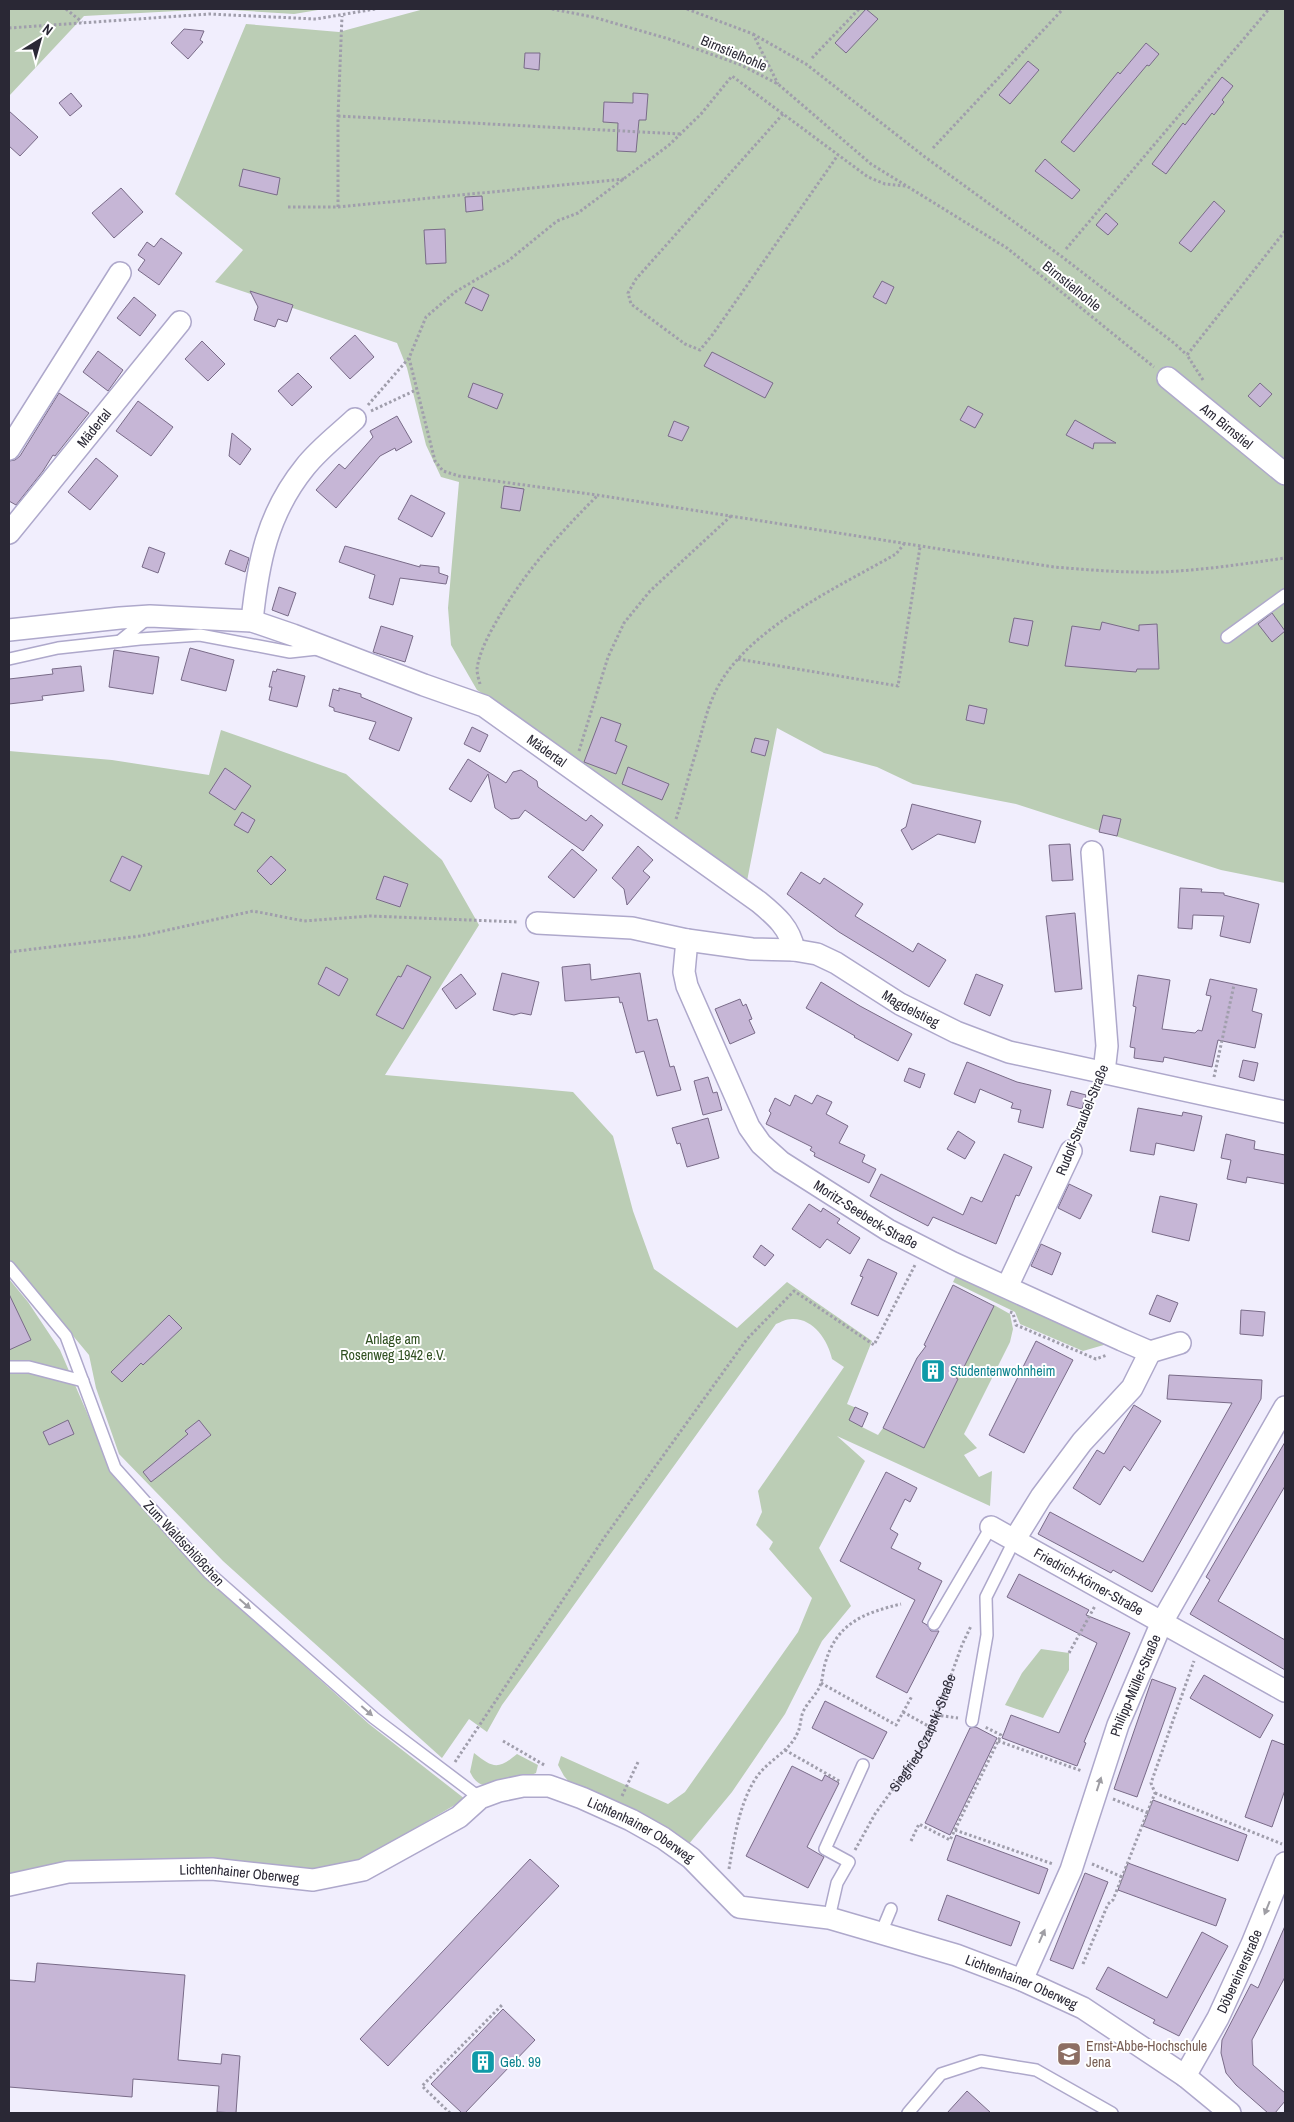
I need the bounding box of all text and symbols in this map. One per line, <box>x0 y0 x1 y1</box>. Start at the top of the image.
north arrow <box>15 15 65 65</box>
text: N <box>39 20 57 39</box>
street label: Birnstielhohle <box>698 31 770 75</box>
street label: Birnstielhohle <box>1039 257 1105 315</box>
street label: Am Birnstiel <box>1196 399 1257 453</box>
street label: Mädertal <box>73 405 115 451</box>
street label: Mädertal <box>523 730 570 771</box>
street label: Magdelstieg <box>879 986 943 1031</box>
street label: Rudolf-Straubel-Straße <box>1052 1062 1112 1178</box>
street label: Moritz-Seebeck-Straße <box>810 1176 921 1253</box>
park label: Anlage am Rosenweg 1942 e.V. <box>340 1330 446 1364</box>
building icon: Studentenwohnheim <box>920 1358 946 1384</box>
place label: Studentenwohnheim <box>950 1362 1055 1380</box>
street label: Zum Waldschlößchen <box>140 1496 228 1590</box>
street label: Friedrich-Körner-Straße <box>1031 1544 1147 1619</box>
one-way arrow <box>239 1598 251 1609</box>
street label: Philipp-Müller-Straße <box>1106 1632 1165 1739</box>
street label: Siegfried-Czapski-Straße <box>885 1672 960 1795</box>
one-way arrow <box>361 1706 374 1717</box>
one-way arrow <box>1096 1776 1103 1791</box>
street label: Lichtenhainer Oberweg <box>585 1793 699 1867</box>
street label: Lichtenhainer Oberweg <box>179 1860 301 1888</box>
one-way arrow <box>1262 1901 1270 1915</box>
street label: Döbereinerstraße <box>1212 1927 1266 2016</box>
one-way arrow <box>1038 1929 1046 1943</box>
street label: Lichtenhainer Oberweg <box>963 1950 1081 2014</box>
place label: Ernst-Abbe-Hochschule Jena <box>1086 2037 1207 2071</box>
school or university icon: Ernst-Abbe-Hochschule Jena <box>1056 2041 1082 2067</box>
building icon: Geb. 99 <box>470 2049 496 2075</box>
place label: Geb. 99 <box>500 2053 541 2071</box>

